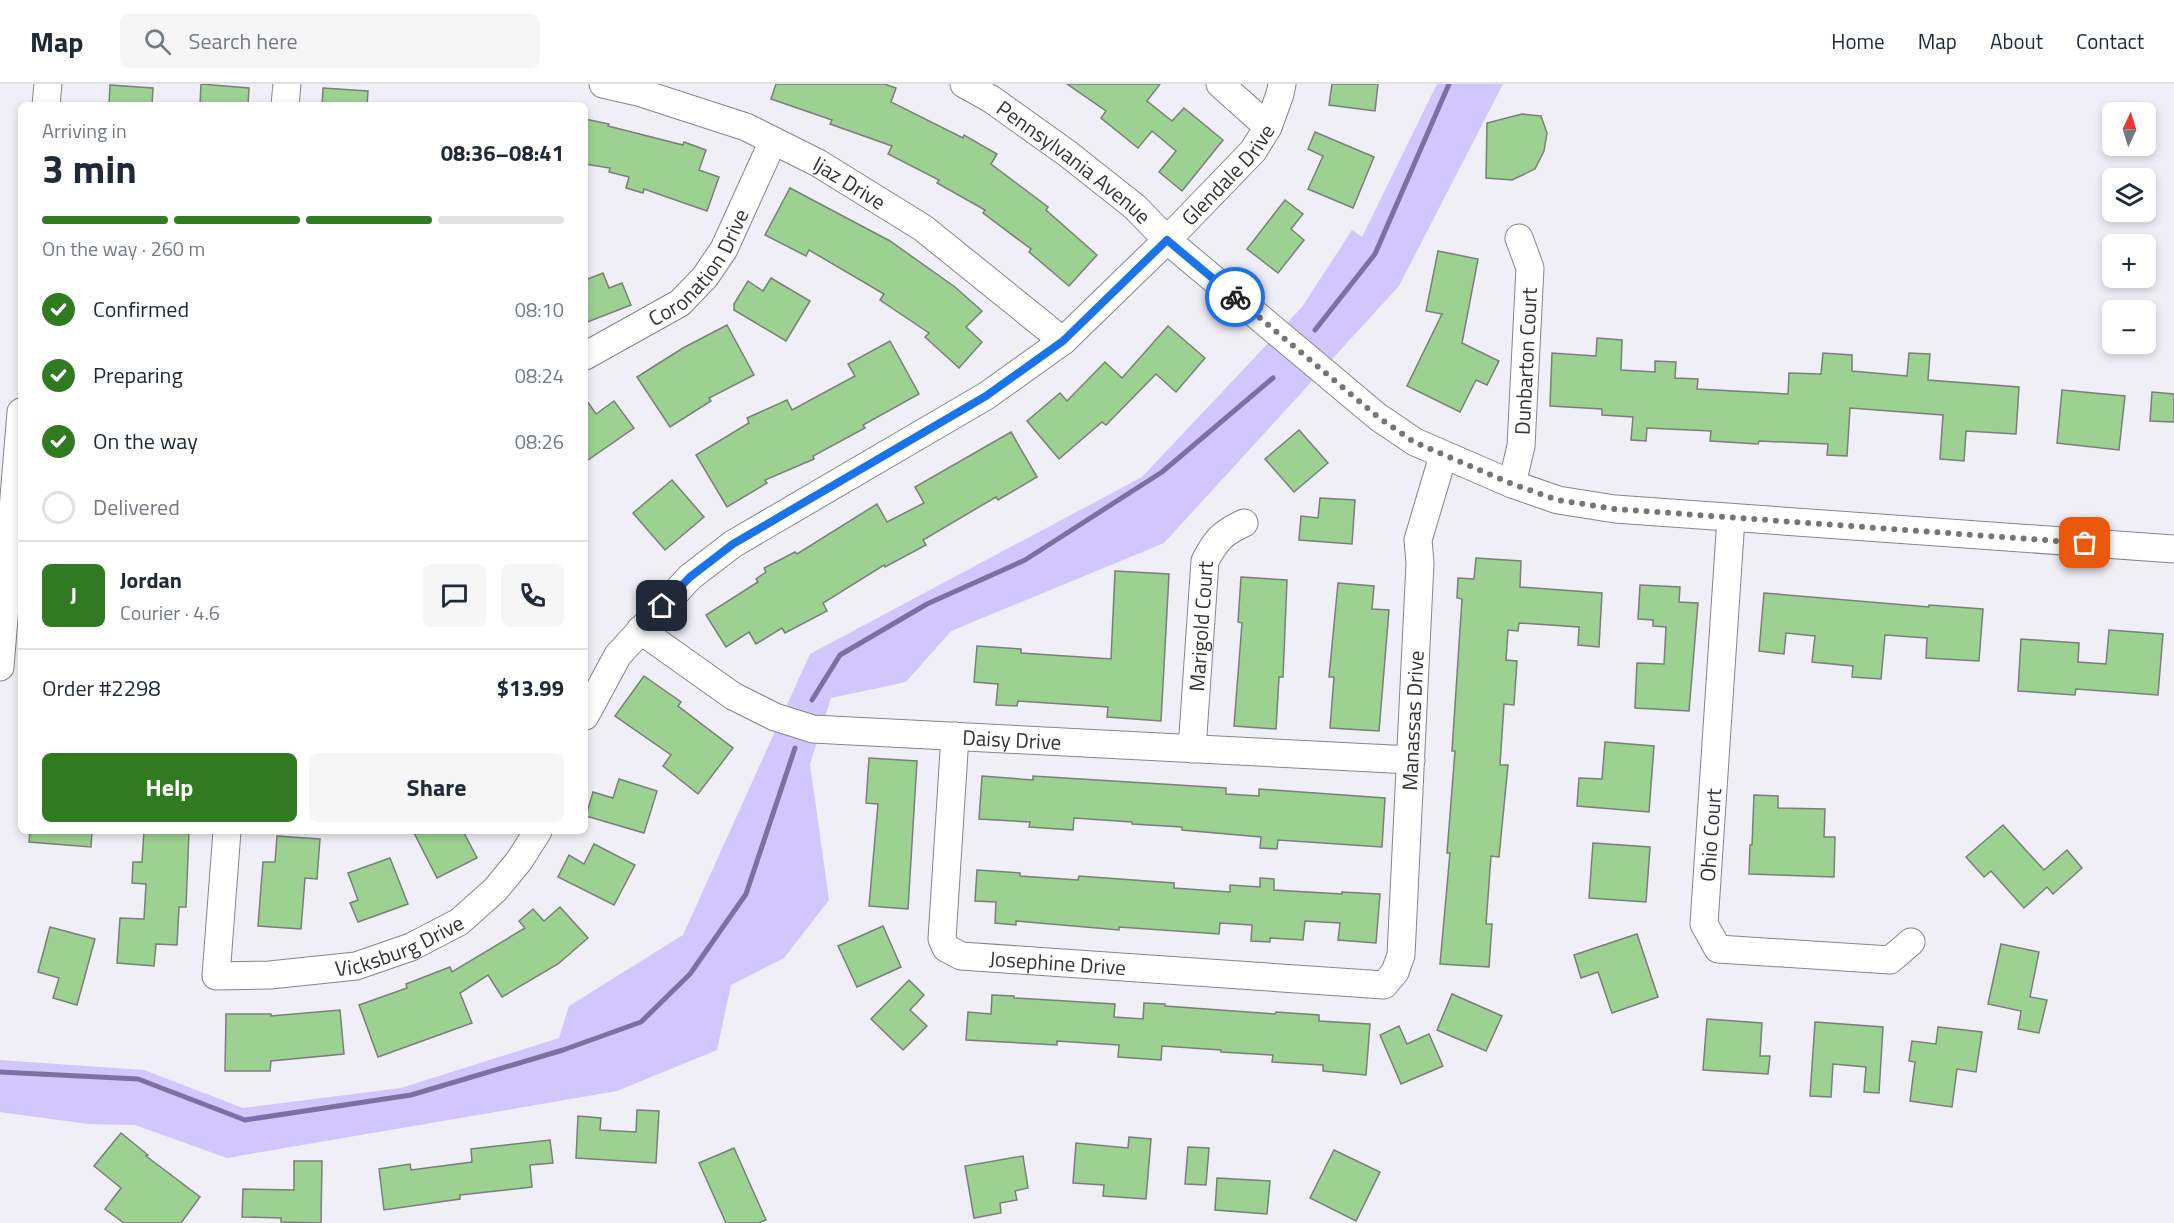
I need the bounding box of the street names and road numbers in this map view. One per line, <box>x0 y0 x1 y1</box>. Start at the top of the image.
street label: Pennsylvania Avenue <box>990 92 1159 231</box>
street label: Glendale Drive <box>1173 117 1282 233</box>
street label: Ijaz Drive <box>808 147 892 217</box>
street label: Coronation Drive <box>642 203 756 334</box>
street label: Dunbarton Court <box>1506 286 1545 436</box>
street label: Marigold Court <box>1180 559 1221 693</box>
street label: Manassas Drive <box>1393 650 1432 791</box>
street label: Daisy Drive <box>962 721 1062 758</box>
street label: Ohio Court <box>1691 787 1729 883</box>
street label: Vicksburg Drive <box>333 906 469 984</box>
street label: Josephine Drive <box>988 942 1127 983</box>

